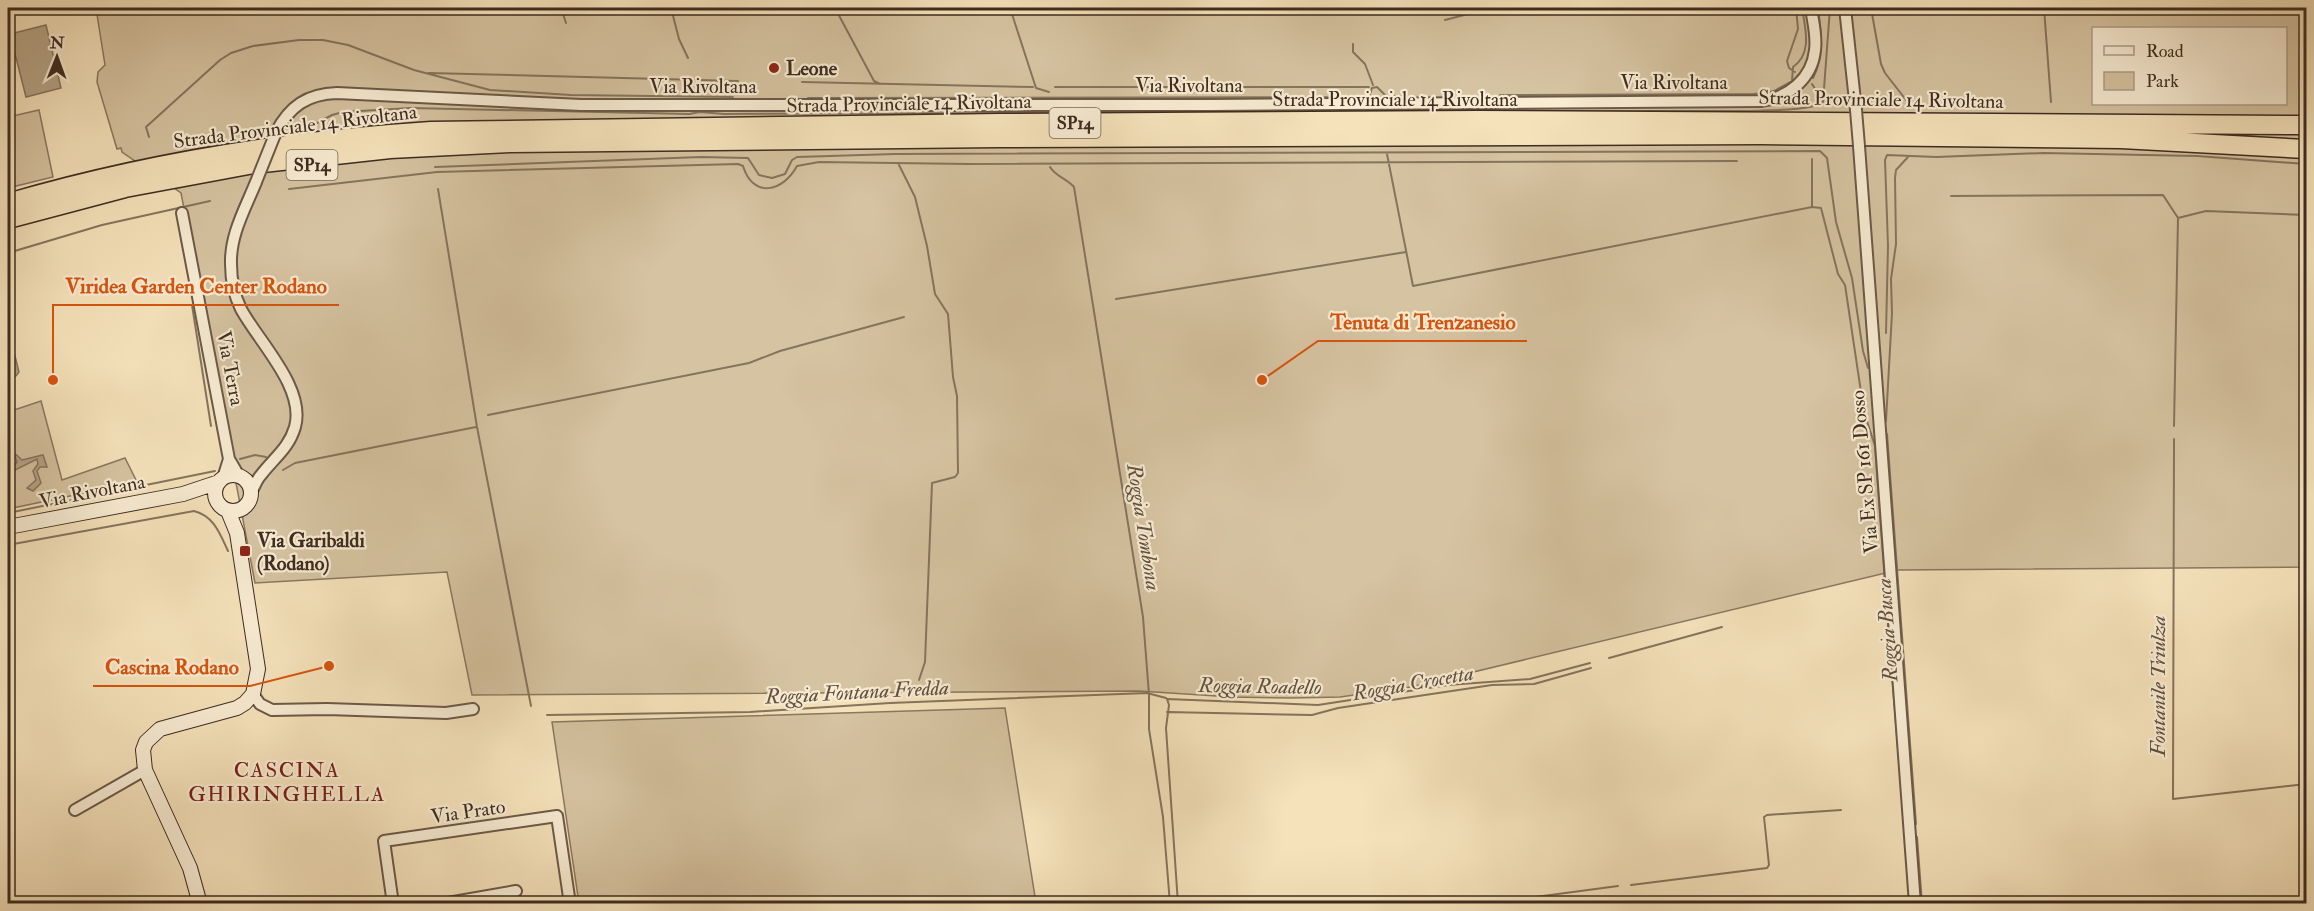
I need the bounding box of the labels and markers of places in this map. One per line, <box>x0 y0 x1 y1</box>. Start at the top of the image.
place label: Leone <box>786 56 838 81</box>
marker: Leone <box>767 61 781 75</box>
callout: Viridea Garden Center Rodano <box>53 266 339 305</box>
callout: Tenuta di Trenzanesio <box>1318 302 1527 341</box>
place label: Via Garibaldi (Rodano) <box>256 528 365 576</box>
marker: Via Garibaldi (Rodano) <box>238 544 252 558</box>
callout: Cascina Rodano <box>93 647 250 686</box>

